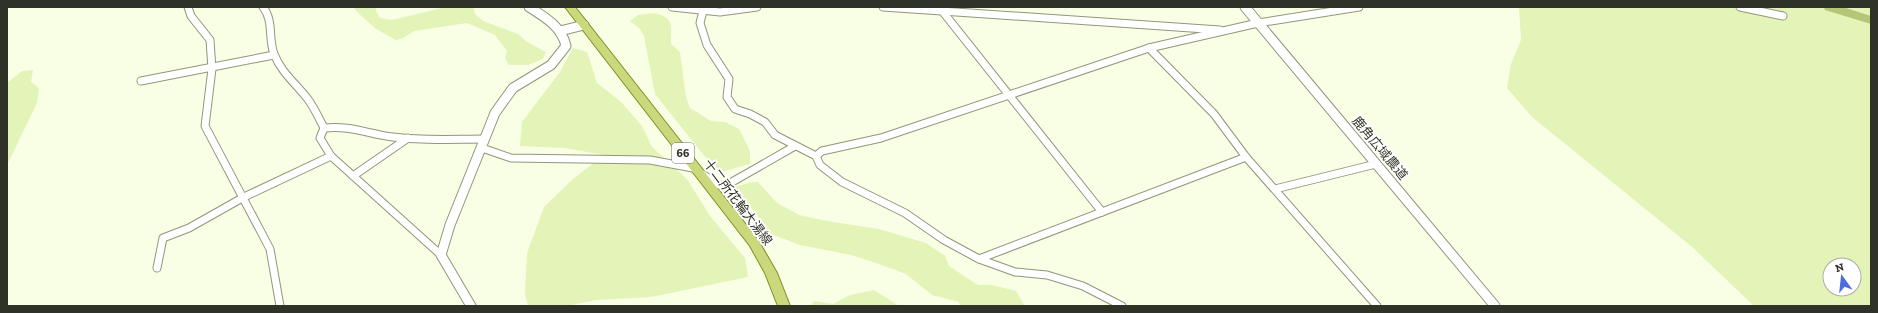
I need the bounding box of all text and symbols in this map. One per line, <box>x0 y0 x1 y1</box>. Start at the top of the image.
street label: 鹿角広域農道 <box>1349 113 1411 183</box>
road number: 66 <box>672 143 694 163</box>
street label: 十二所花輪大湯線 <box>701 156 775 248</box>
north arrow <box>1822 257 1862 297</box>
text: N <box>1834 260 1846 275</box>

